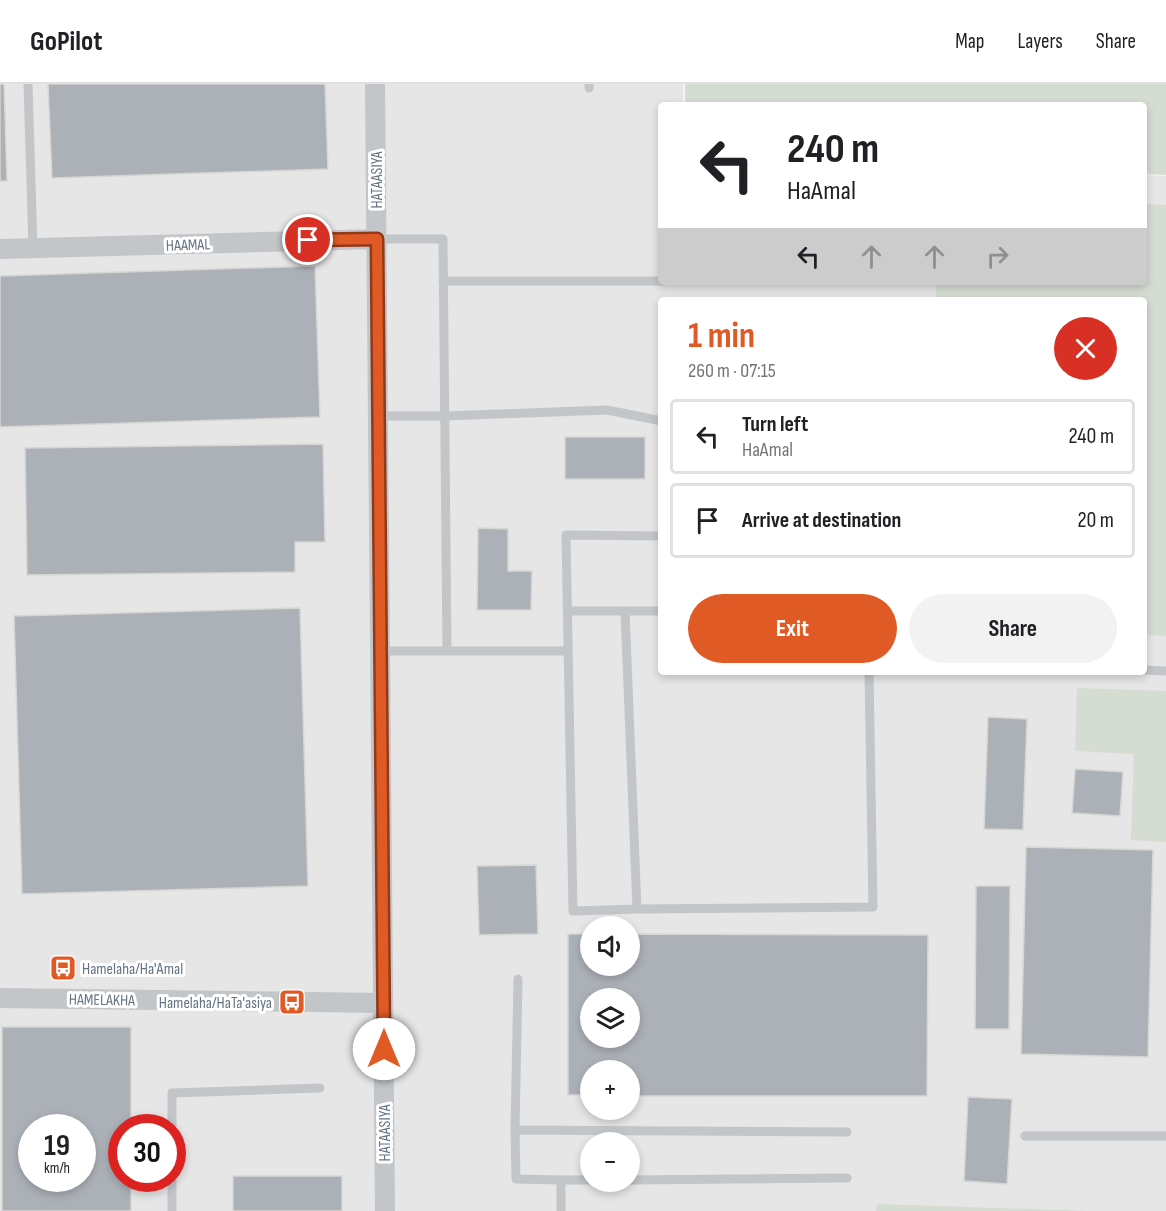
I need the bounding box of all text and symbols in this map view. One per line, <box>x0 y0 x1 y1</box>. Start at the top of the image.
text: GoPilot <box>30 25 102 58</box>
text: Map <box>955 29 984 54</box>
text: Layers <box>1017 29 1063 54</box>
text: Share <box>1096 29 1136 54</box>
text: 240 m <box>787 124 879 175</box>
icon: left <box>688 126 766 204</box>
street label: HATAASIYA <box>368 151 387 209</box>
text: HaAmal <box>787 175 856 207</box>
pin <box>282 214 333 265</box>
icon: arrive <box>291 223 324 256</box>
street label: HAAMAL <box>166 235 211 256</box>
icon: left <box>792 240 825 273</box>
icon: ahead <box>855 240 888 273</box>
icon: ahead <box>918 240 951 273</box>
icon: right <box>981 240 1014 273</box>
text: 1 min <box>688 315 755 358</box>
button: close <box>1054 317 1117 380</box>
text: 260 m · 07:15 <box>688 359 776 383</box>
text: Turn left <box>742 411 808 438</box>
icon: left <box>691 420 724 453</box>
text: 240 m <box>1068 423 1114 450</box>
text: HaAmal <box>742 438 793 462</box>
icon: arrive <box>691 504 724 537</box>
text: Arrive at destination <box>742 507 901 534</box>
text: 20 m <box>1078 507 1114 534</box>
button: Exit <box>688 594 897 663</box>
button: Share <box>909 594 1117 663</box>
map controls <box>580 916 640 1192</box>
button: sound <box>580 916 640 976</box>
bus stop icon: Hamelaha/Ha'Amal <box>48 953 78 983</box>
place label: Hamelaha/Ha'Amal <box>82 960 183 979</box>
bus stop icon: Hamelaha/HaTa'asiya <box>277 987 307 1017</box>
button: layers <box>580 988 640 1048</box>
street label: HAMELAKHA <box>69 990 135 1011</box>
place label: Hamelaha/HaTa'asiya <box>159 994 272 1013</box>
position arrow <box>352 1017 416 1081</box>
button: + <box>580 1060 640 1120</box>
street label: HATAASIYA <box>376 1104 395 1162</box>
speed limit sign: 30 <box>108 1114 186 1192</box>
text: 19 <box>44 1128 70 1164</box>
button: − <box>580 1132 640 1192</box>
text: km/h <box>44 1159 70 1178</box>

